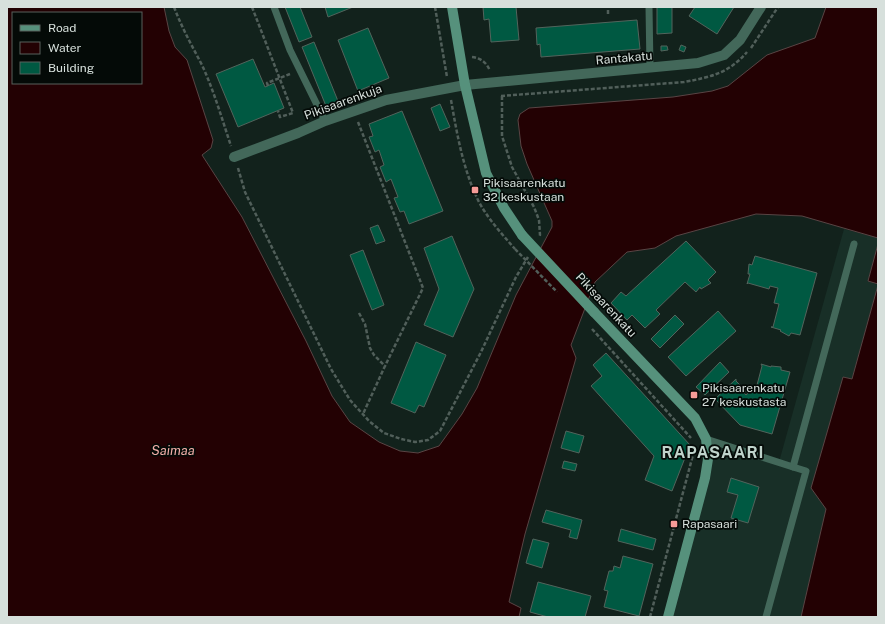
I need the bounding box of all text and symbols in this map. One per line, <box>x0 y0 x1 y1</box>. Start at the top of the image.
legend <box>12 12 142 84</box>
text: Road <box>48 21 76 35</box>
text: Water <box>48 41 82 55</box>
street label: Rantakatu <box>595 49 653 67</box>
text: Building <box>48 61 94 75</box>
street label: Pikisaarenkuja <box>302 81 384 123</box>
place label: Pikisaarenkatu 32 keskustaan <box>483 176 566 204</box>
marker: Pikisaarenkatu 32 keskustaan <box>470 185 480 195</box>
street label: Pikisaarenkatu <box>573 270 639 340</box>
place label: Pikisaarenkatu 27 keskustasta <box>702 381 786 409</box>
marker: Pikisaarenkatu 27 keskustasta <box>689 390 699 400</box>
water label: Saimaa <box>151 443 195 458</box>
district label: RAPASAARI <box>661 443 765 462</box>
place label: Rapasaari <box>682 517 737 531</box>
marker: Rapasaari <box>669 519 679 529</box>

